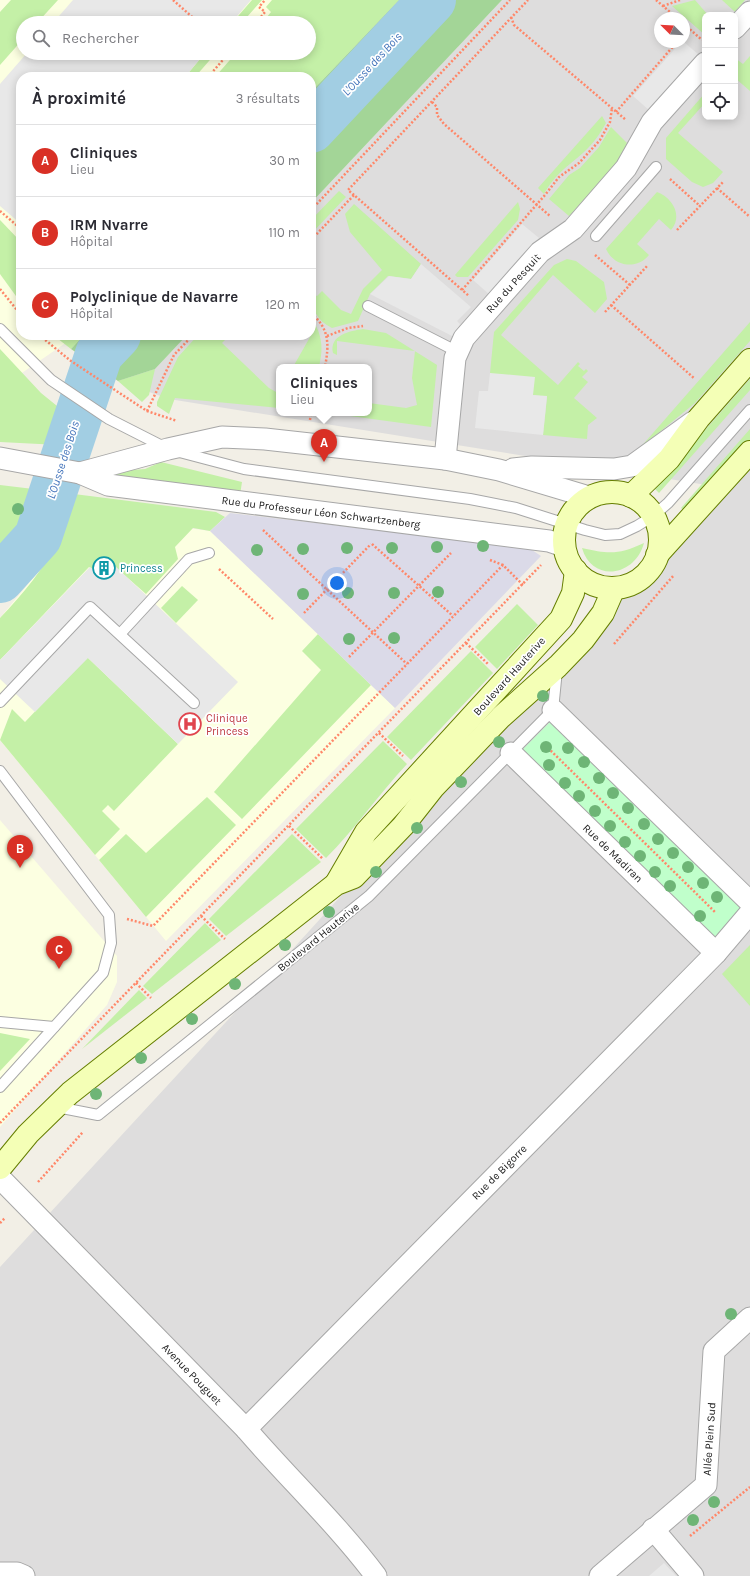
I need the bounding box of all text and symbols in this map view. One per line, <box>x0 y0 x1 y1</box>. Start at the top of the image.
north arrow <box>654 12 690 48</box>
map controls <box>702 12 738 120</box>
button: + <box>702 12 738 48</box>
search box <box>16 16 316 60</box>
icon: search <box>30 27 52 49</box>
text: Rechercher <box>62 29 139 47</box>
water label: L'Ousse des Bois <box>339 29 405 98</box>
button: − <box>702 48 738 84</box>
button: locate <box>702 84 738 120</box>
text: À proximité <box>32 88 126 108</box>
text: 3 résultats <box>236 91 300 106</box>
text: Cliniques <box>70 144 138 162</box>
text: A <box>41 153 49 168</box>
text: 30 m <box>269 153 300 168</box>
text: Lieu <box>70 162 95 177</box>
text: IRM Nvarre <box>70 216 148 234</box>
text: B <box>41 225 49 240</box>
text: 110 m <box>268 225 300 240</box>
text: Hôpital <box>70 234 113 249</box>
street label: Rue du Pesquit <box>483 251 543 316</box>
text: Polyclinique de Navarre <box>70 288 238 306</box>
text: C <box>41 297 49 312</box>
text: 120 m <box>265 297 300 312</box>
text: Hôpital <box>70 306 113 321</box>
popup <box>276 364 372 416</box>
text: Cliniques <box>290 374 358 392</box>
text: Lieu <box>290 392 315 407</box>
water label: L'Ousse des Bois <box>44 419 82 501</box>
pin: A <box>311 429 337 462</box>
street label: Rue du Professeur Léon Schwartzenberg <box>221 494 422 531</box>
building icon: Princess <box>91 555 117 581</box>
place label: Princess <box>120 562 163 575</box>
your location <box>327 573 347 593</box>
street label: Boulevard Hauterive <box>471 634 548 718</box>
hospital icon: Clinique Princess <box>177 711 203 737</box>
place label: Clinique Princess <box>206 712 249 738</box>
street label: Rue de Madiran <box>580 821 645 885</box>
pin: B <box>7 835 33 868</box>
street label: Boulevard Hauterive <box>275 900 362 974</box>
pin: C <box>46 936 72 969</box>
street label: Rue de Bigorre <box>469 1142 530 1203</box>
street label: Avenue Pouguet <box>159 1341 224 1408</box>
street label: Allée Plein Sud <box>700 1402 719 1476</box>

